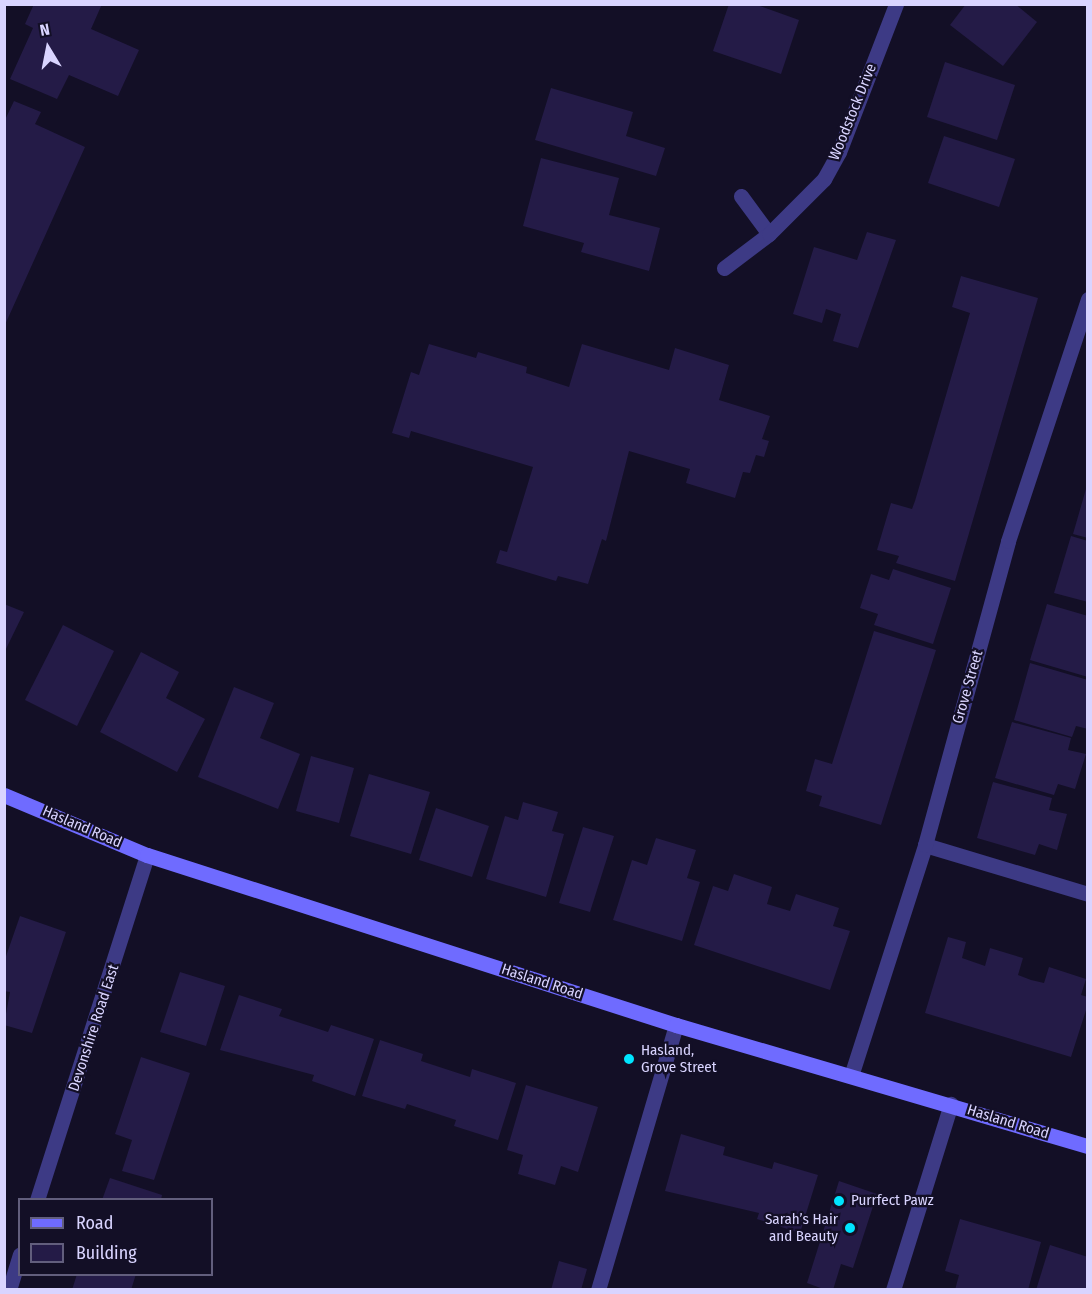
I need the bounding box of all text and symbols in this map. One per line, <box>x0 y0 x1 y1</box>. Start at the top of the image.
north arrow <box>18 18 78 78</box>
text: N <box>38 20 51 40</box>
street label: Woodstock Drive <box>825 61 881 163</box>
street label: Grove Street <box>949 648 987 726</box>
street label: Hasland Road <box>40 802 124 852</box>
street label: Hasland Road <box>499 960 585 1004</box>
street label: Devonshire Road East <box>65 962 123 1094</box>
place label: Hasland, Grove Street <box>641 1041 717 1076</box>
marker: Hasland, Grove Street <box>622 1052 636 1066</box>
street label: Hasland Road <box>965 1101 1051 1143</box>
place label: Purrfect Pawz <box>851 1192 934 1210</box>
marker: Purrfect Pawz <box>832 1194 846 1208</box>
legend <box>18 1198 213 1276</box>
place label: Sarah’s Hair and Beauty <box>765 1210 838 1245</box>
text: Road <box>76 1212 113 1234</box>
marker: Sarah’s Hair and Beauty <box>843 1221 857 1235</box>
text: Building <box>76 1242 137 1264</box>

